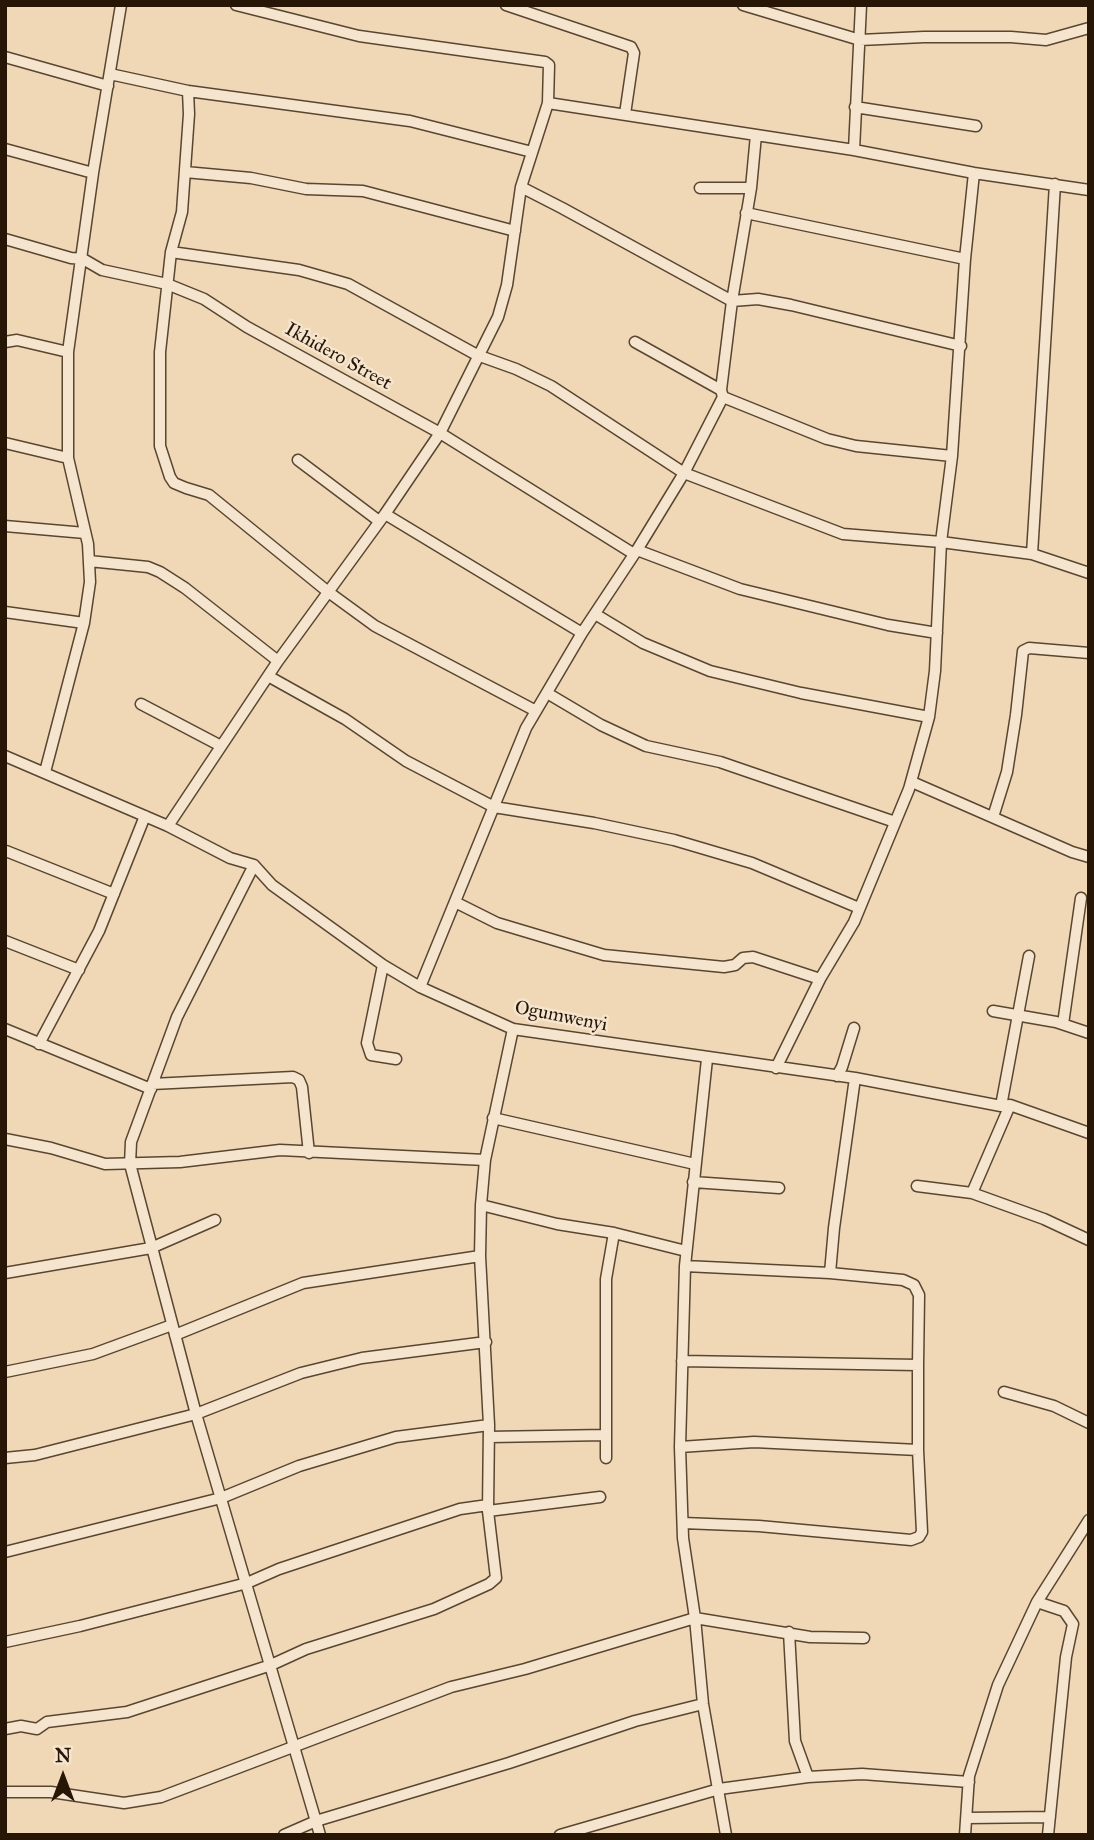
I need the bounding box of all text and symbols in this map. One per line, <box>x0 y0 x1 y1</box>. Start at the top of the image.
street label: Ikhidero Street <box>281 318 395 396</box>
street label: Ogumwenyi <box>513 997 609 1037</box>
north arrow <box>28 1742 98 1812</box>
text: N <box>55 1744 71 1767</box>

